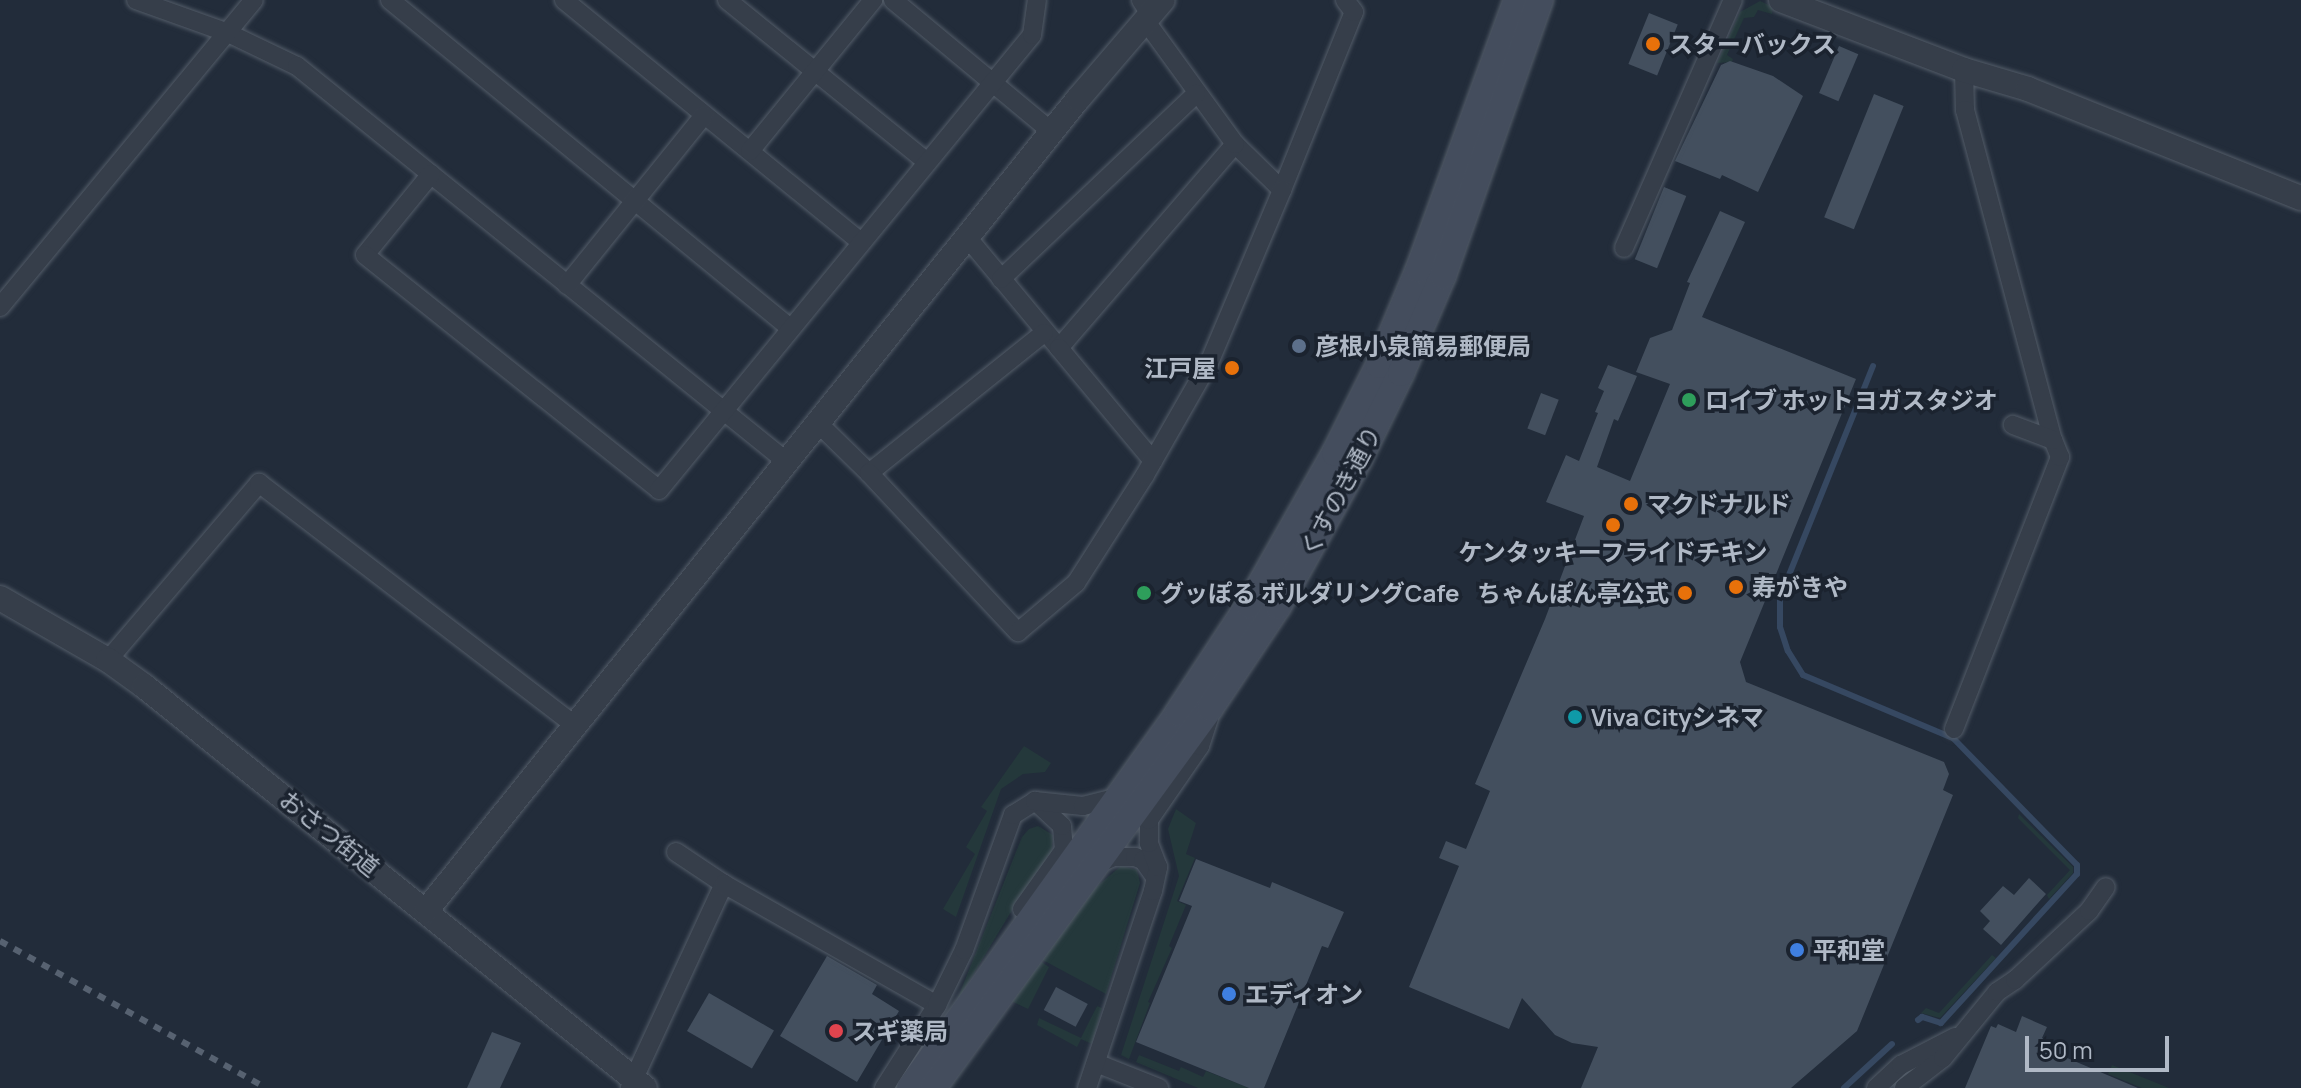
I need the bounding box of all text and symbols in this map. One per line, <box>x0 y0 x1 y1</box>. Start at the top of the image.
place label: スターバックス <box>1669 30 1837 58</box>
marker: スターバックス <box>1644 35 1662 53</box>
place label: 彦根小泉簡易郵便局 <box>1315 332 1531 360</box>
marker: 彦根小泉簡易郵便局 <box>1290 337 1308 355</box>
place label: 江戸屋 <box>1144 354 1216 382</box>
marker: 江戸屋 <box>1223 359 1241 377</box>
place label: ロイブ ホットヨガスタジオ <box>1705 386 1998 414</box>
marker: ロイブ ホットヨガスタジオ <box>1680 391 1698 409</box>
street label: くすのき通り <box>1293 421 1387 561</box>
place label: マクドナルド <box>1647 490 1791 518</box>
marker: マクドナルド <box>1622 495 1640 513</box>
marker: ケンタッキーフライドチキン <box>1604 516 1622 534</box>
place label: ケンタッキーフライドチキン <box>1457 538 1769 566</box>
place label: 寿がきや <box>1752 573 1848 601</box>
marker: 寿がきや <box>1727 578 1745 596</box>
place label: グッぽる ボルダリングCafe <box>1160 579 1459 607</box>
place label: ちゃんぽん亭公式 <box>1477 579 1669 607</box>
marker: グッぽる ボルダリングCafe <box>1135 584 1153 602</box>
marker: ちゃんぽん亭公式 <box>1676 584 1694 602</box>
place label: Viva Cityシネマ <box>1591 703 1764 731</box>
marker: Viva Cityシネマ <box>1566 708 1584 726</box>
street label: おさつ街道 <box>274 784 386 882</box>
place label: 平和堂 <box>1813 936 1885 964</box>
marker: 平和堂 <box>1788 941 1806 959</box>
place label: エディオン <box>1245 980 1365 1008</box>
marker: エディオン <box>1220 985 1238 1003</box>
place label: スギ薬局 <box>852 1017 948 1045</box>
scale bar <box>2029 1020 2173 1070</box>
marker: スギ薬局 <box>827 1022 845 1040</box>
text: 50 m <box>2039 1033 2093 1066</box>

